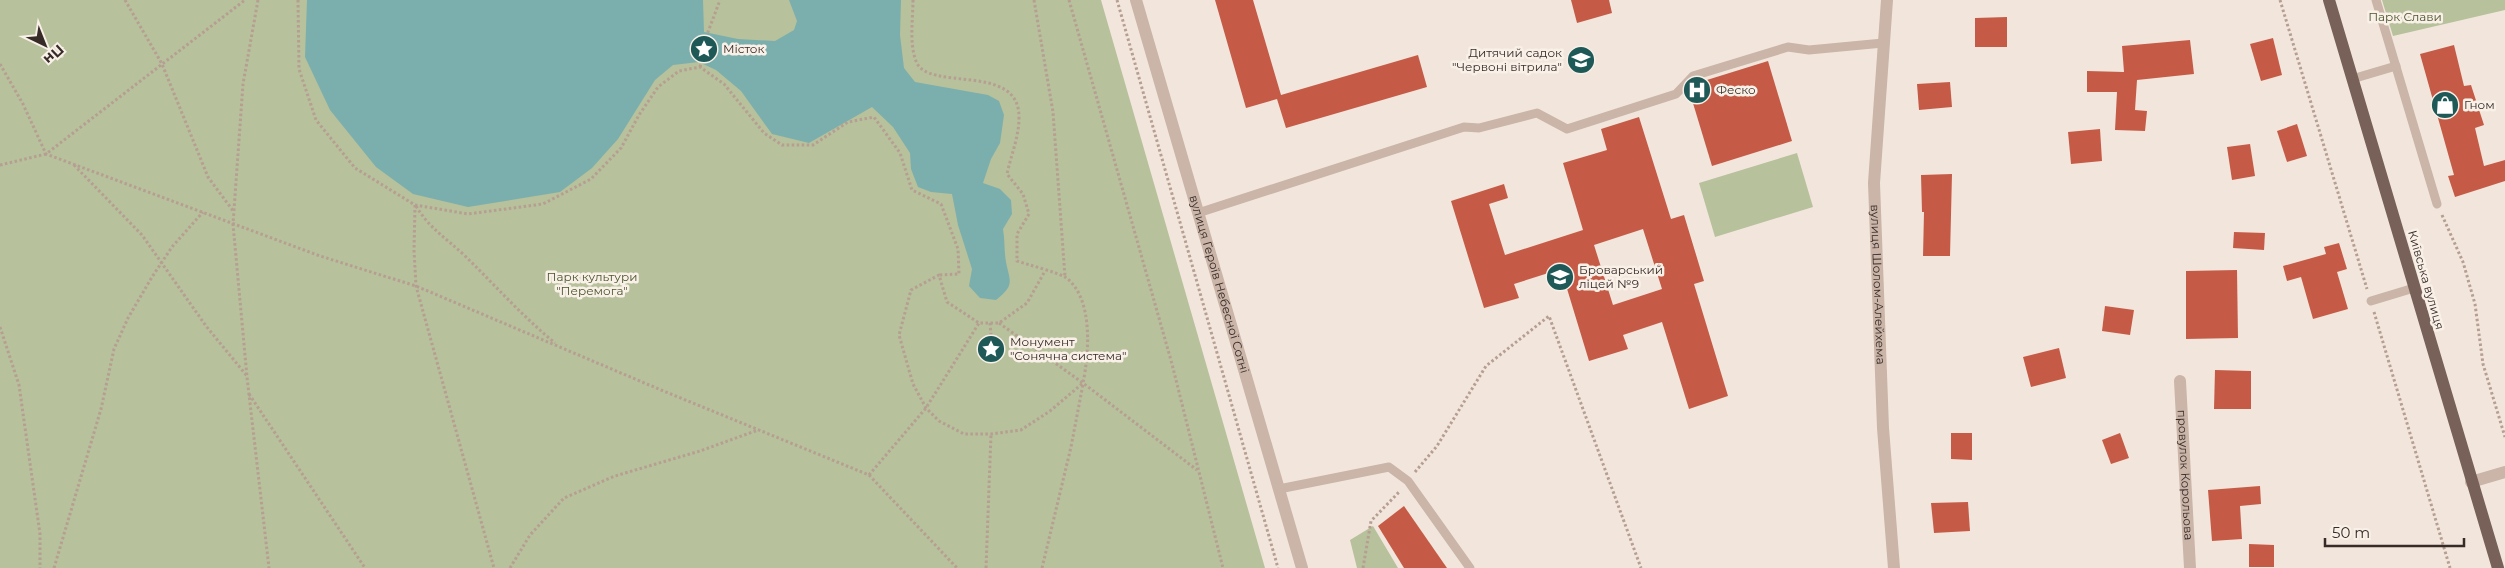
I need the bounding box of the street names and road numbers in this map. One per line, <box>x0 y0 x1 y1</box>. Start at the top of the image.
street label: вулиця Героїв Небесної Сотні <box>1186 193 1253 375</box>
street label: вулиця Шолом-Алейхема <box>1868 204 1889 365</box>
street label: Київська вулиця <box>2405 228 2448 331</box>
street label: провулок Корольова <box>2175 409 2197 541</box>

